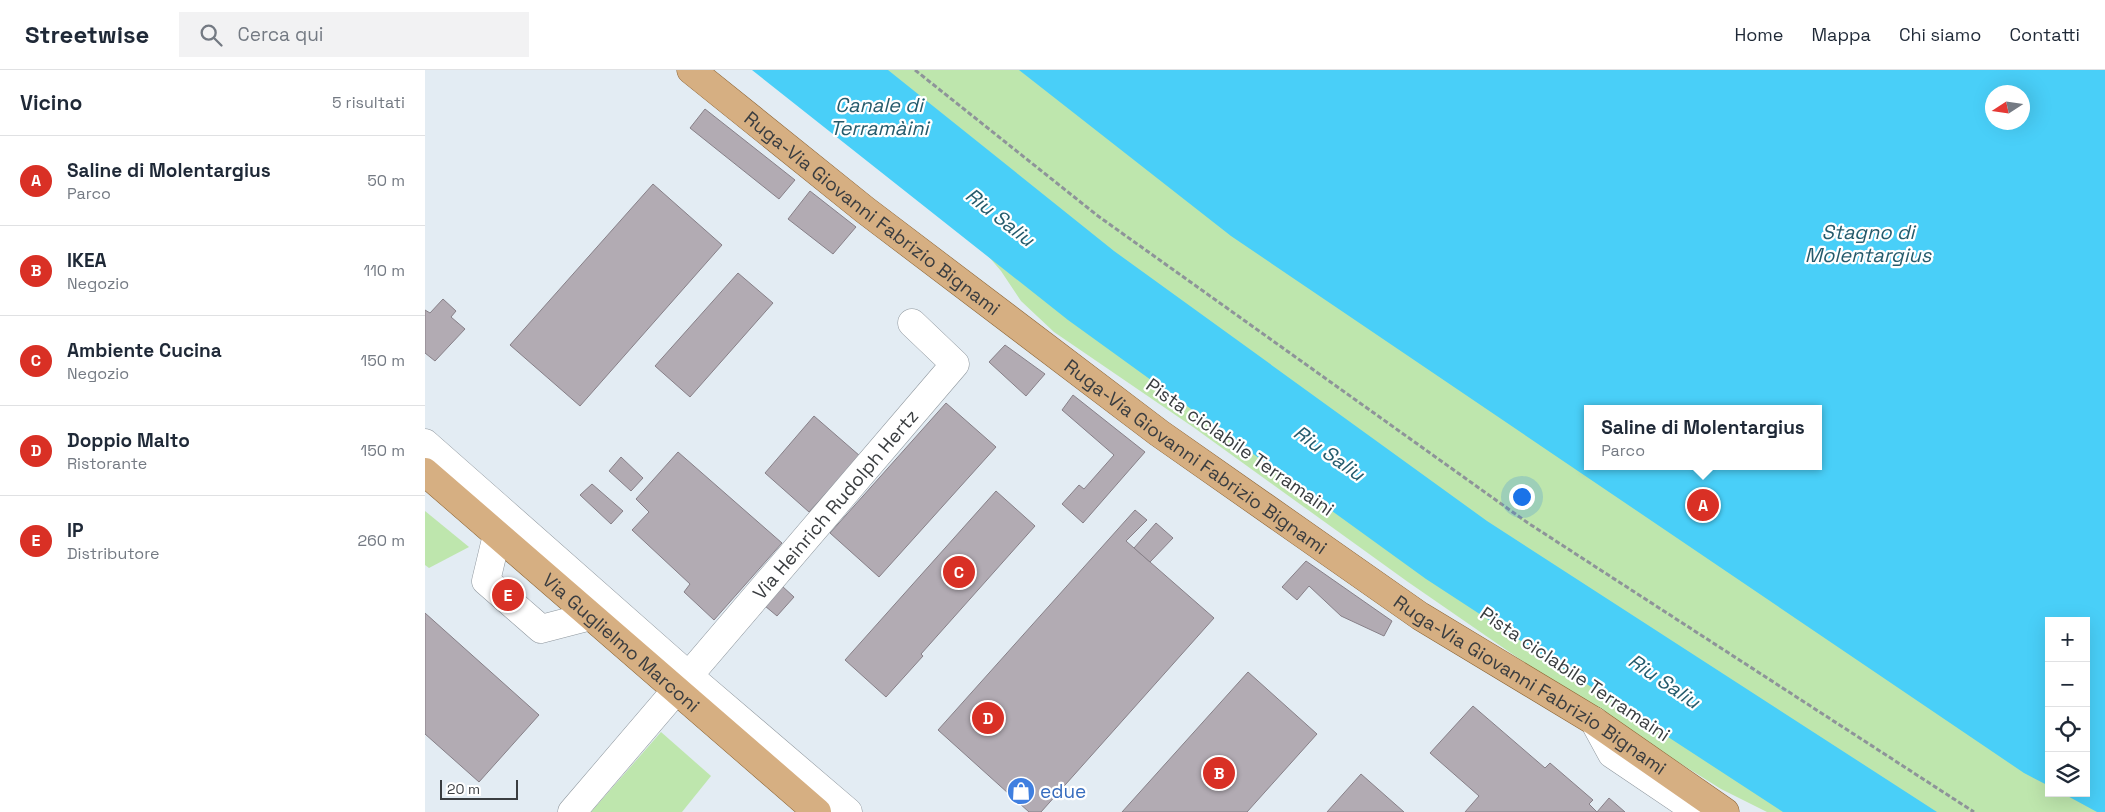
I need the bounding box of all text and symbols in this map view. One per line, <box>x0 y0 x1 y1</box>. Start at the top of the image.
search box <box>179 12 529 57</box>
text: Streetwise <box>25 19 149 50</box>
icon: search <box>197 21 225 49</box>
text: Cerca qui <box>237 22 323 47</box>
text: Home <box>1734 23 1784 46</box>
text: Mappa <box>1812 23 1871 46</box>
text: Chi siamo <box>1899 23 1981 46</box>
text: Contatti <box>2009 23 2080 46</box>
north arrow <box>1985 85 2030 130</box>
text: Vicino <box>20 89 82 116</box>
text: 5 risultati <box>332 92 405 113</box>
water label: Canale di Terramàini <box>830 92 930 141</box>
street label: Ruga-Via Giovanni Fabrizio Bignami <box>739 105 1005 321</box>
text: Saline di Molentargius <box>67 158 271 183</box>
text: A <box>31 170 41 191</box>
text: 50 m <box>367 170 405 191</box>
water label: Riu Saliu <box>960 182 1041 253</box>
text: Parco <box>67 183 111 204</box>
water label: Stagno di Molentargius <box>1805 219 1933 268</box>
text: IKEA <box>67 248 106 273</box>
text: B <box>31 260 41 281</box>
text: 110 m <box>363 260 405 281</box>
text: Negozio <box>67 273 129 294</box>
text: Ambiente Cucina <box>67 338 222 363</box>
text: C <box>31 350 41 371</box>
text: 150 m <box>361 350 405 371</box>
street label: Ruga-Via Giovanni Fabrizio Bignami <box>1059 353 1332 560</box>
text: Negozio <box>67 363 129 384</box>
street label: Pista ciclabile Terramaini <box>1141 372 1339 522</box>
street label: Via Heinrich Rudolph Hertz <box>747 404 924 605</box>
popup <box>1584 405 1822 470</box>
text: Saline di Molentargius <box>1601 415 1805 440</box>
water label: Riu Saliu <box>1288 419 1371 488</box>
text: Doppio Malto <box>67 428 190 453</box>
text: D <box>31 440 41 461</box>
text: 150 m <box>361 440 405 461</box>
text: Parco <box>1601 440 1645 461</box>
text: Ristorante <box>67 453 147 474</box>
your location <box>1509 484 1535 510</box>
pin: A <box>1687 486 1719 524</box>
text: IP <box>67 518 84 543</box>
text: E <box>32 530 40 551</box>
text: 260 m <box>357 530 405 551</box>
text: Distributore <box>67 543 159 564</box>
pin: C <box>943 553 975 591</box>
street label: Via Guglielmo Marconi <box>537 567 705 717</box>
pin: E <box>492 576 524 614</box>
street label: Ruga-Via Giovanni Fabrizio Bignami <box>1389 589 1672 780</box>
street label: Pista ciclabile Terramaini <box>1475 601 1675 747</box>
map controls <box>2045 617 2090 797</box>
button: + <box>2045 617 2090 662</box>
water label: Riu Saliu <box>1623 648 1706 715</box>
button: − <box>2045 662 2090 707</box>
pin: D <box>972 699 1004 737</box>
button: locate <box>2045 707 2090 752</box>
button: layers <box>2045 752 2090 797</box>
pin: B <box>1203 754 1235 792</box>
shop icon: edue <box>1006 776 1036 806</box>
scale bar <box>440 777 517 800</box>
place label: edue <box>1040 779 1086 804</box>
text: 20 m <box>447 780 480 798</box>

